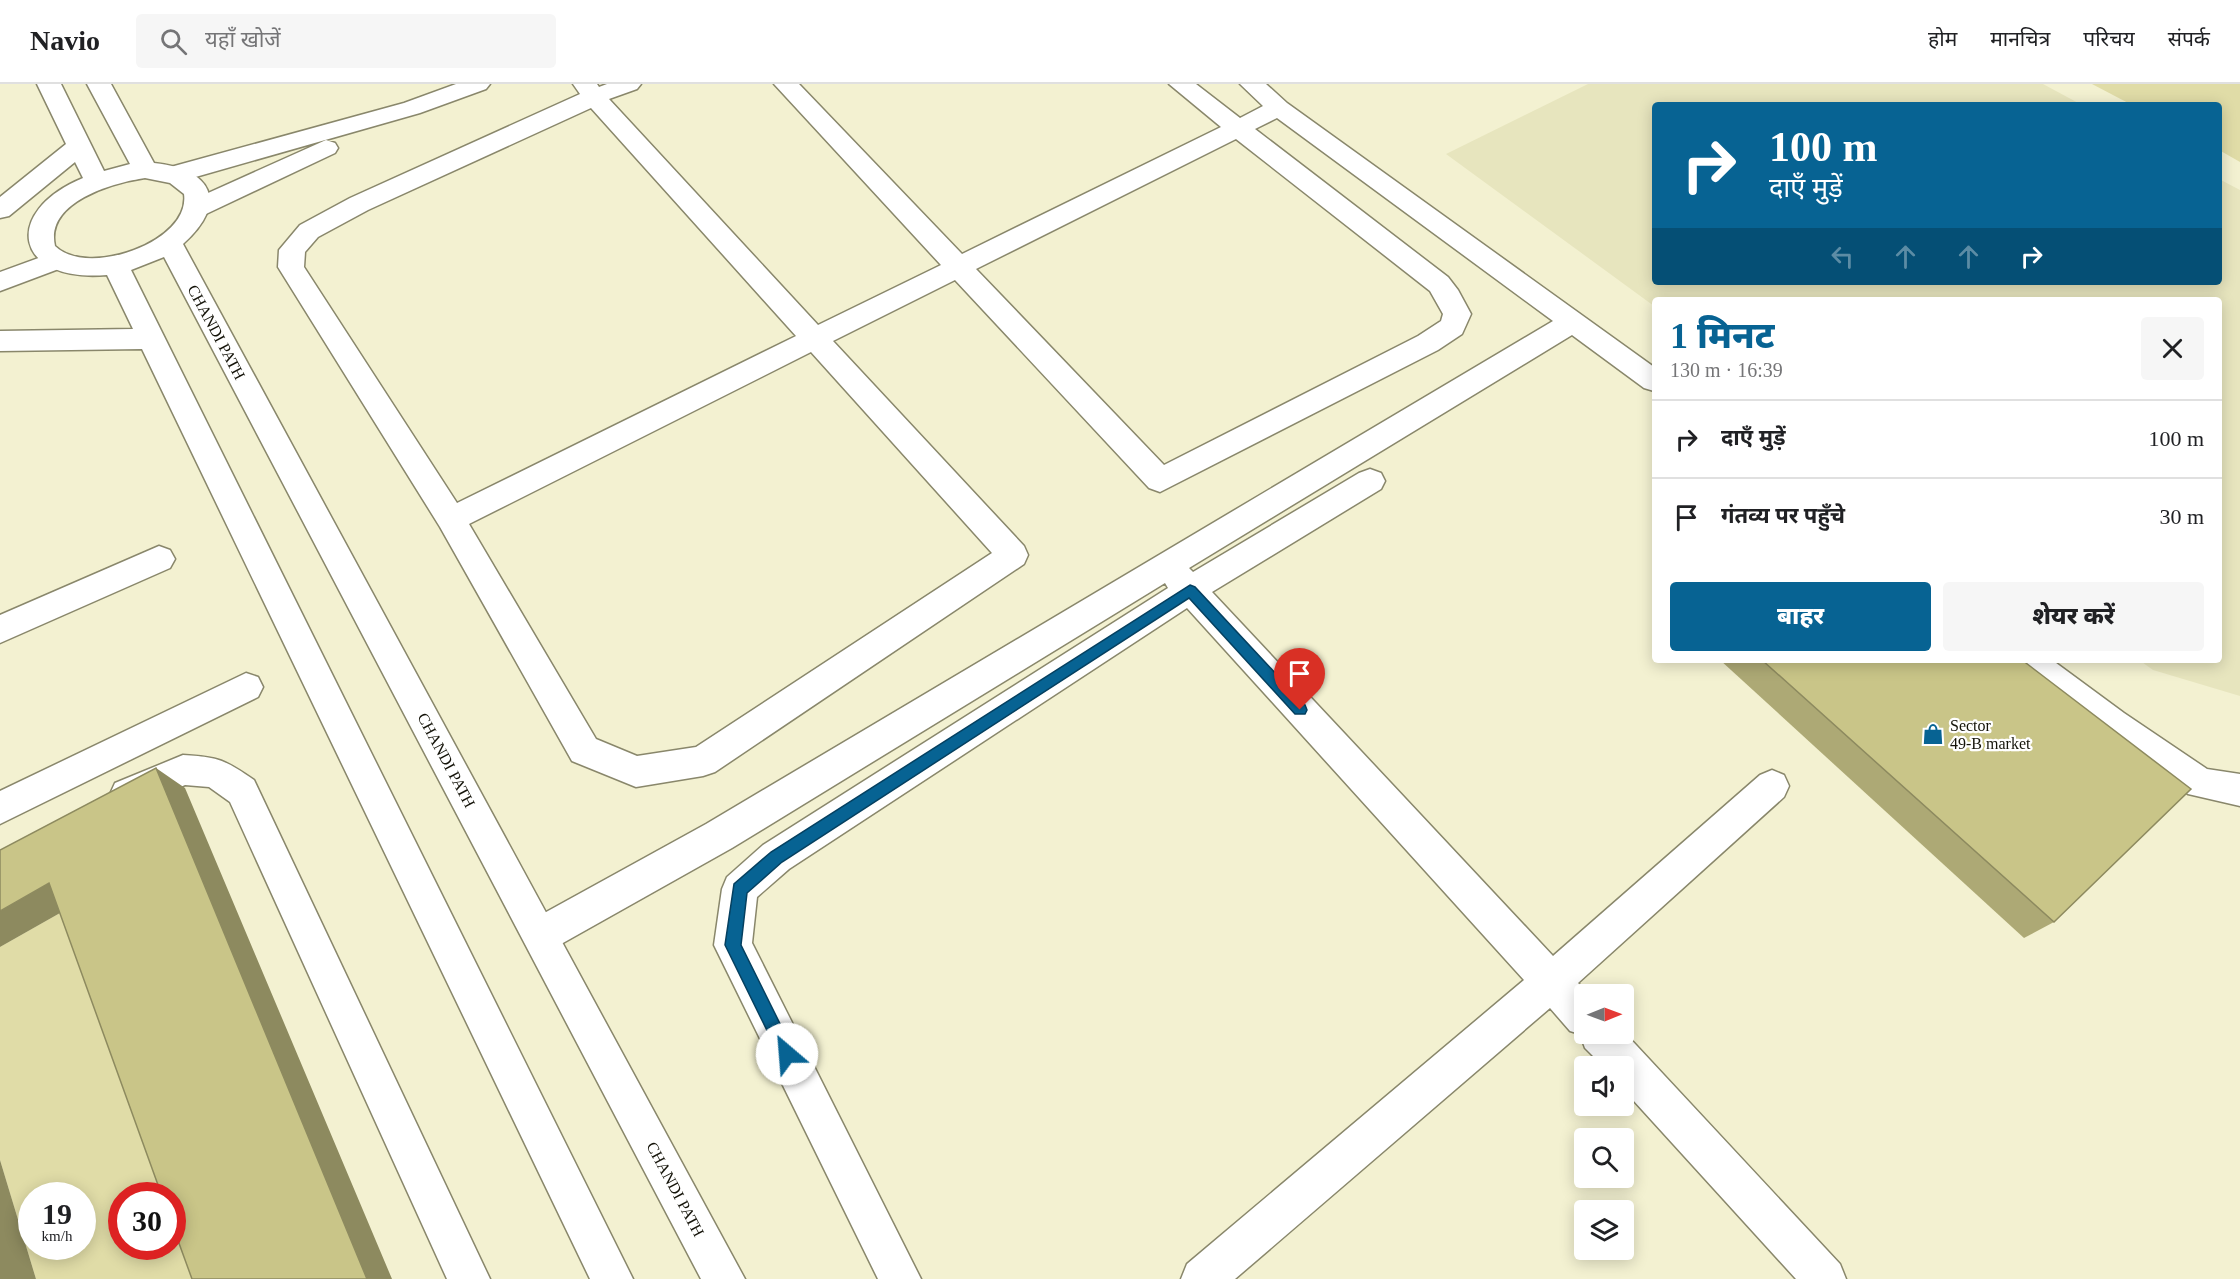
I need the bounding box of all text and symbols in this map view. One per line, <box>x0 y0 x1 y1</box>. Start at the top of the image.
search box <box>136 14 556 68</box>
text: Navio <box>30 25 100 56</box>
icon: search <box>157 25 190 58</box>
text: यहाँ खोजें <box>205 27 281 52</box>
text: होम <box>1928 27 1957 51</box>
text: मानचित्र <box>1990 27 2050 51</box>
text: परिचय <box>2083 27 2135 51</box>
text: संपर्क <box>2168 27 2210 51</box>
text: 100 m <box>1769 124 1878 170</box>
icon: right <box>1670 126 1748 204</box>
text: दाएँ मुड़ें <box>1769 173 1843 203</box>
icon: left <box>1826 240 1859 273</box>
icon: ahead <box>1889 240 1922 273</box>
icon: ahead <box>1952 240 1985 273</box>
icon: right <box>2015 240 2048 273</box>
street label: CHANDI PATH <box>184 282 249 383</box>
text: 1 मिनट <box>1670 316 1775 356</box>
button: close <box>2141 317 2204 380</box>
text: 130 m · 16:39 <box>1670 359 1783 381</box>
icon: right <box>1670 423 1703 456</box>
text: दाएँ मुड़ें <box>1721 425 1786 450</box>
text: 100 m <box>2148 426 2204 451</box>
icon: arrive <box>1670 501 1703 534</box>
text: गंतव्य पर पहुँचे <box>1721 503 1845 528</box>
text: 30 m <box>2159 504 2204 529</box>
button: बाहर <box>1670 582 1931 651</box>
button: शेयर करें <box>1943 582 2204 651</box>
pin <box>1274 648 1325 710</box>
icon: arrive <box>1283 657 1316 690</box>
street label: CHANDI PATH <box>414 710 479 811</box>
place label: Sector 49-B market <box>1950 717 2031 752</box>
shop icon: Sector 49-B market <box>1921 722 1945 746</box>
north arrow <box>1574 984 1634 1044</box>
map controls <box>1574 984 1634 1260</box>
position arrow <box>755 1022 819 1086</box>
button: sound <box>1574 1056 1634 1116</box>
button: search <box>1574 1128 1634 1188</box>
street label: CHANDI PATH <box>643 1139 708 1240</box>
speed limit sign: 30 <box>108 1182 186 1260</box>
text: 19 <box>42 1197 72 1230</box>
button: layers <box>1574 1200 1634 1260</box>
text: km/h <box>42 1228 72 1244</box>

